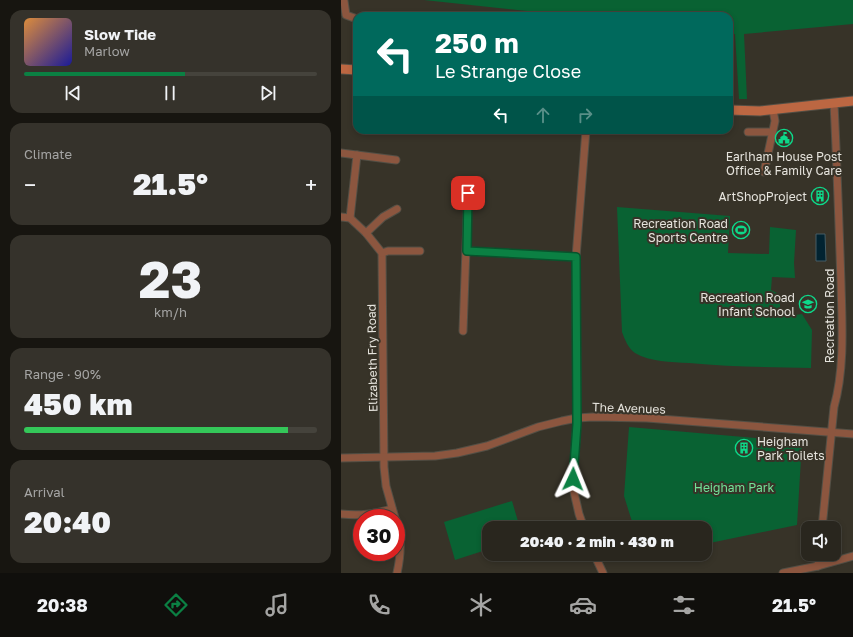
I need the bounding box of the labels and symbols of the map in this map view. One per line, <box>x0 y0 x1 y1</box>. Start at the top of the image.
public building icon: Earlham House Post Office & Family Care <box>774 128 794 148</box>
place label: Earlham House Post Office & Family Care <box>726 149 842 178</box>
pin <box>451 176 485 210</box>
building icon: ArtShopProject <box>810 186 830 206</box>
place label: ArtShopProject <box>718 189 807 204</box>
place label: Recreation Road Sports Centre <box>633 216 728 245</box>
sports icon: Recreation Road Sports Centre <box>731 220 751 240</box>
street label: Recreation Road <box>822 269 837 363</box>
place label: Recreation Road Infant School <box>700 290 795 319</box>
school or university icon: Recreation Road Infant School <box>798 294 818 314</box>
street label: Elizabeth Fry Road <box>364 304 380 412</box>
street label: The Avenues <box>592 399 666 417</box>
place label: Heigham Park Toilets <box>757 434 825 463</box>
building icon: Heigham Park Toilets <box>734 438 754 458</box>
position arrow <box>552 458 594 500</box>
park label: Heigham Park <box>694 480 774 495</box>
speed limit sign: 30 <box>353 509 405 561</box>

